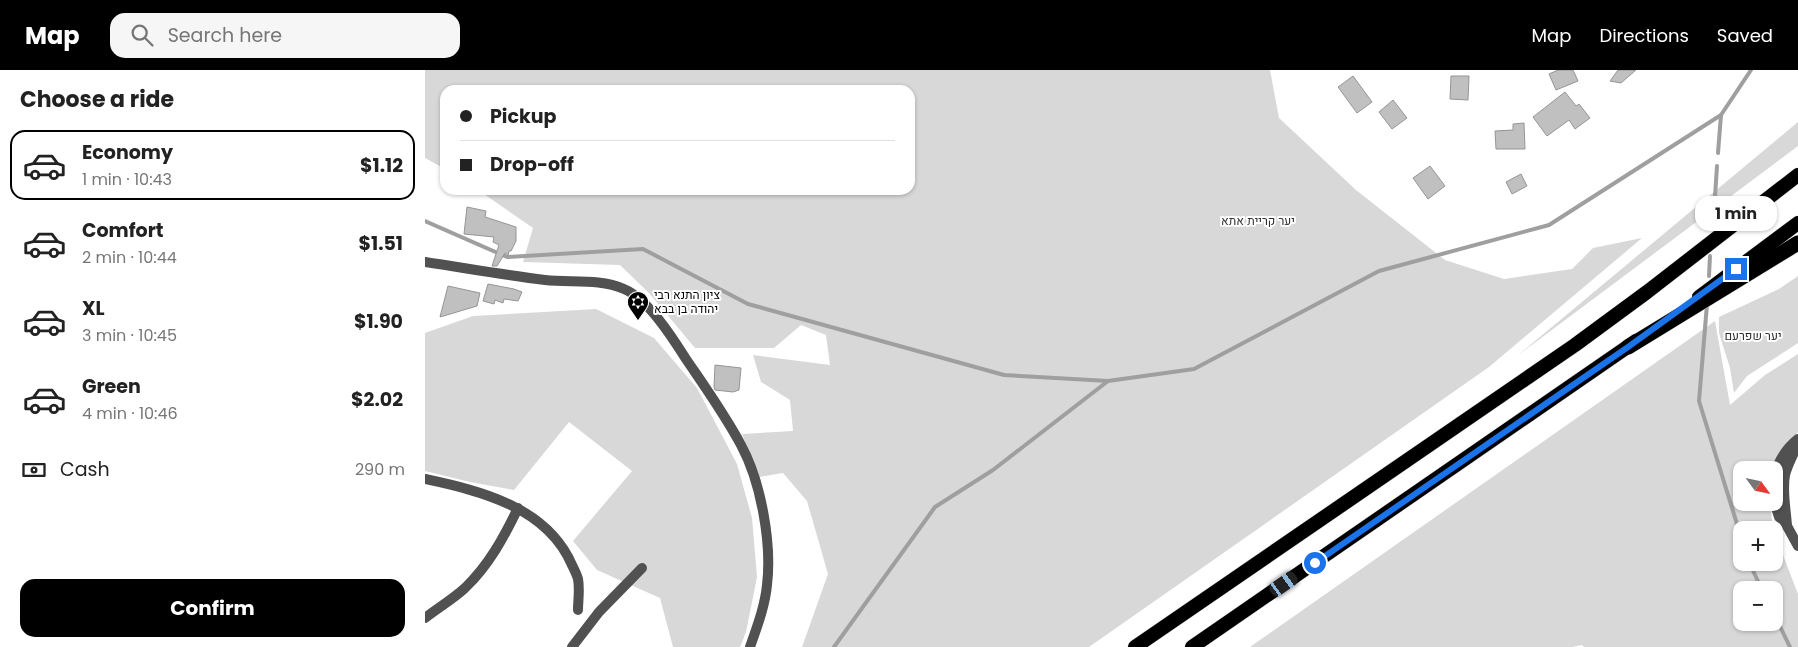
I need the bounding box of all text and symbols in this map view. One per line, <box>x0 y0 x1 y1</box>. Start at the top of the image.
search box <box>110 13 460 58</box>
text: Map <box>25 19 80 52</box>
icon: search <box>128 21 156 49</box>
text: Search here <box>168 22 282 49</box>
text: Map <box>1532 23 1571 48</box>
text: Directions <box>1599 23 1689 48</box>
text: Saved <box>1717 23 1773 48</box>
text: Choose a ride <box>20 84 174 115</box>
text: Pickup <box>490 103 556 130</box>
text: Economy <box>82 139 173 166</box>
icon: car <box>22 143 67 188</box>
text: Drop-off <box>490 151 574 178</box>
text: $1.12 <box>360 152 403 179</box>
text: 1 min · 10:43 <box>82 168 172 191</box>
callout: 1 min <box>1695 196 1777 232</box>
text: 1 min <box>1715 202 1757 225</box>
park label: יער קריית אתא <box>1221 212 1295 229</box>
text: Comfort <box>82 217 164 244</box>
icon: car <box>22 221 67 266</box>
text: $1.51 <box>359 230 403 257</box>
text: 2 min · 10:44 <box>82 246 177 269</box>
route end <box>1725 258 1747 280</box>
place label: ציון התנא רבי יהודה בן בבא <box>654 286 720 317</box>
synagogue icon: ציון התנא רבי יהודה בן בבא <box>626 290 650 321</box>
text: XL <box>82 295 105 322</box>
icon: car <box>22 299 67 344</box>
text: $1.90 <box>354 308 403 335</box>
text: 3 min · 10:45 <box>82 324 177 347</box>
park label: יער שפרעם <box>1724 327 1782 344</box>
text: Green <box>82 373 141 400</box>
icon: car <box>22 377 67 422</box>
text: $2.02 <box>351 386 403 413</box>
text: 4 min · 10:46 <box>82 402 178 425</box>
icon: cash <box>20 456 48 484</box>
text: Cash <box>60 456 110 483</box>
text: 290 m <box>355 458 405 481</box>
north arrow <box>1733 461 1783 511</box>
map controls <box>1733 461 1783 631</box>
button: + <box>1733 521 1783 571</box>
route start <box>1304 552 1326 574</box>
car <box>1267 569 1300 599</box>
button: Confirm <box>20 579 405 637</box>
button: − <box>1733 581 1783 631</box>

